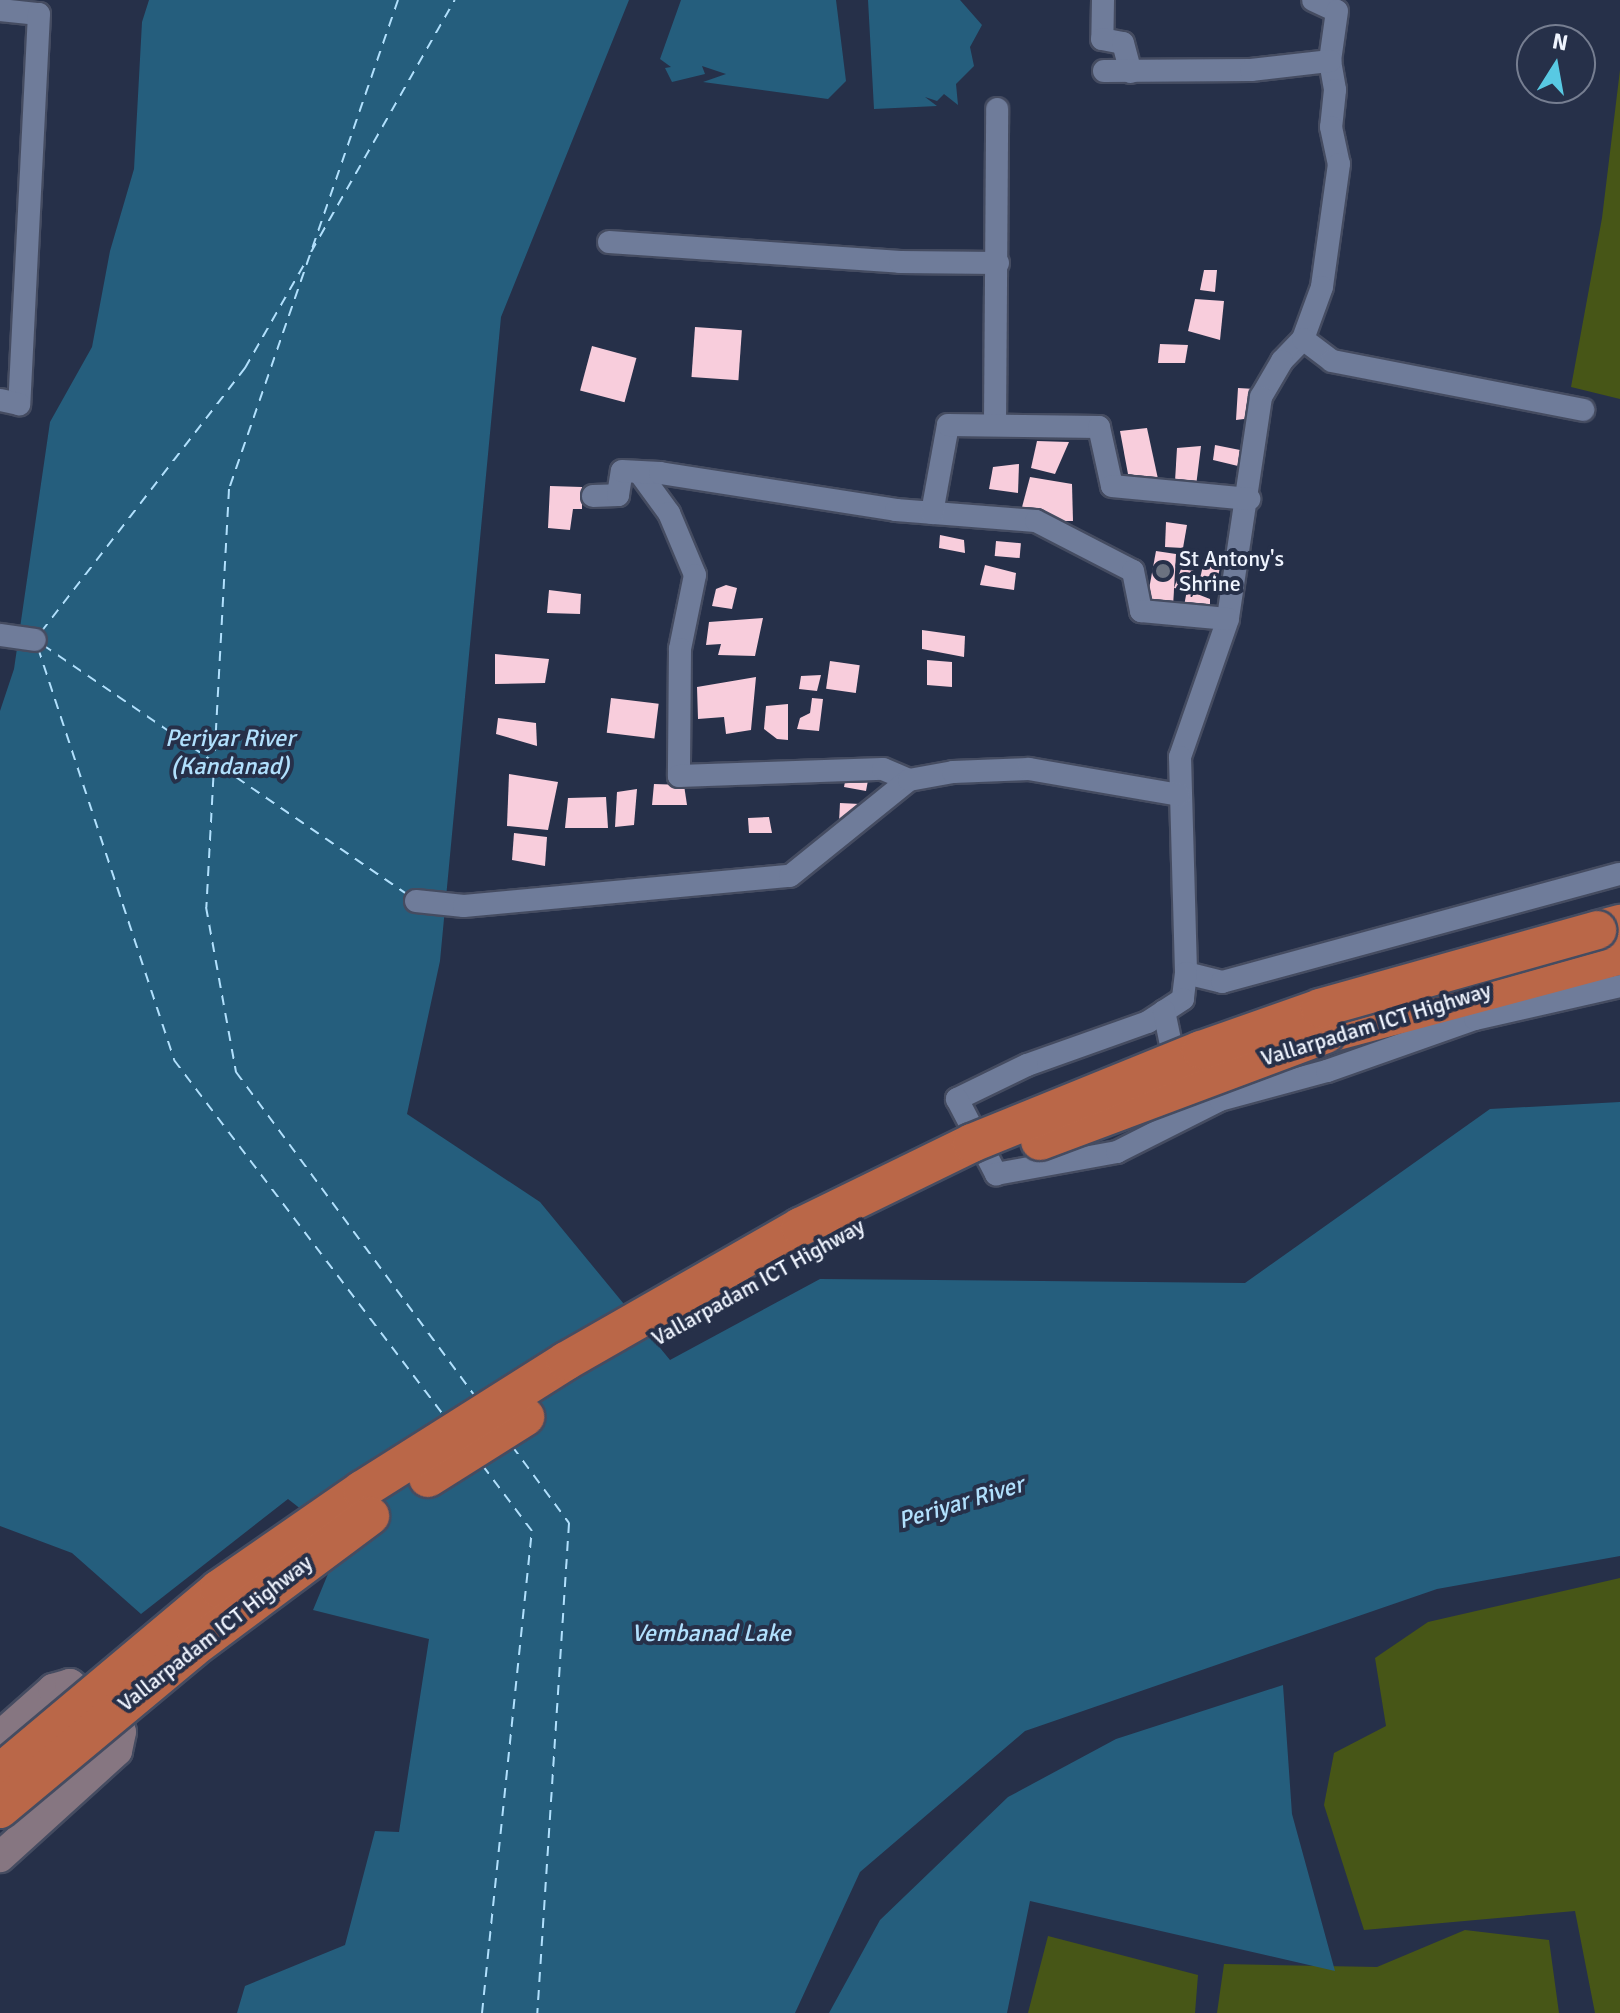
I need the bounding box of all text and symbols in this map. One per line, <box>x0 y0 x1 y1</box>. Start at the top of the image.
north arrow <box>1516 24 1596 104</box>
text: N <box>1550 27 1570 57</box>
place label: St Antony's Shrine <box>1179 545 1284 596</box>
marker: St Antony's Shrine <box>1154 562 1172 580</box>
water label: Periyar River (Kandanad) <box>165 725 295 781</box>
street label: Vallarpadam ICT Highway <box>1258 976 1494 1072</box>
street label: Vallarpadam ICT Highway <box>647 1212 869 1352</box>
water label: Periyar River <box>895 1470 1027 1536</box>
street label: Vallarpadam ICT Highway <box>113 1549 317 1717</box>
water label: Vembanad Lake <box>631 1620 791 1648</box>

